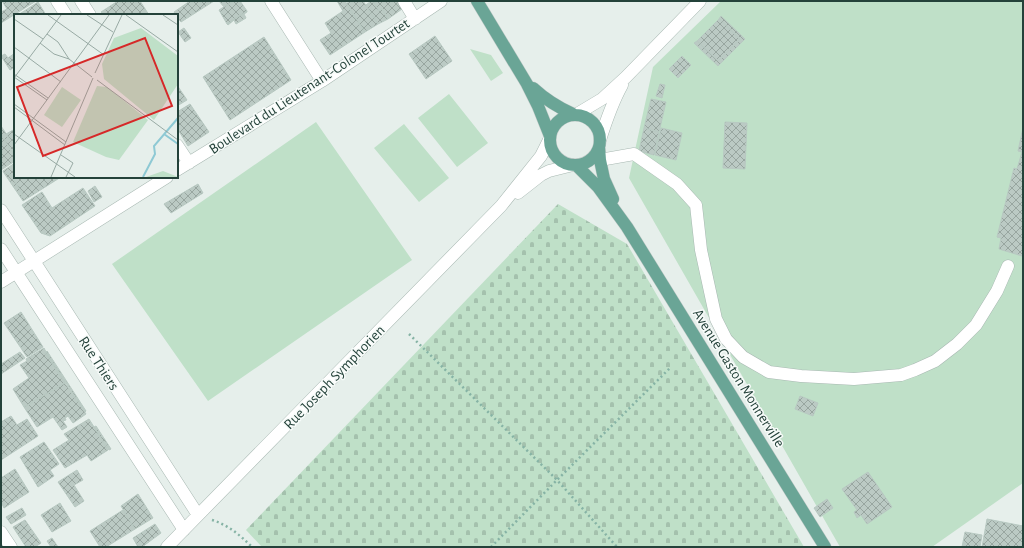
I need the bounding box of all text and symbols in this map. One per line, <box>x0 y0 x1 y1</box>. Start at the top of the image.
inset map <box>14 14 178 178</box>
street label: Boulevard du Lieutenant-Colonel Tourtet <box>206 16 412 157</box>
street label: Avenue Gaston Monnerville <box>690 307 787 450</box>
street label: Rue Joseph Symphorien <box>281 322 388 432</box>
street label: Rue Thiers <box>76 334 121 393</box>

